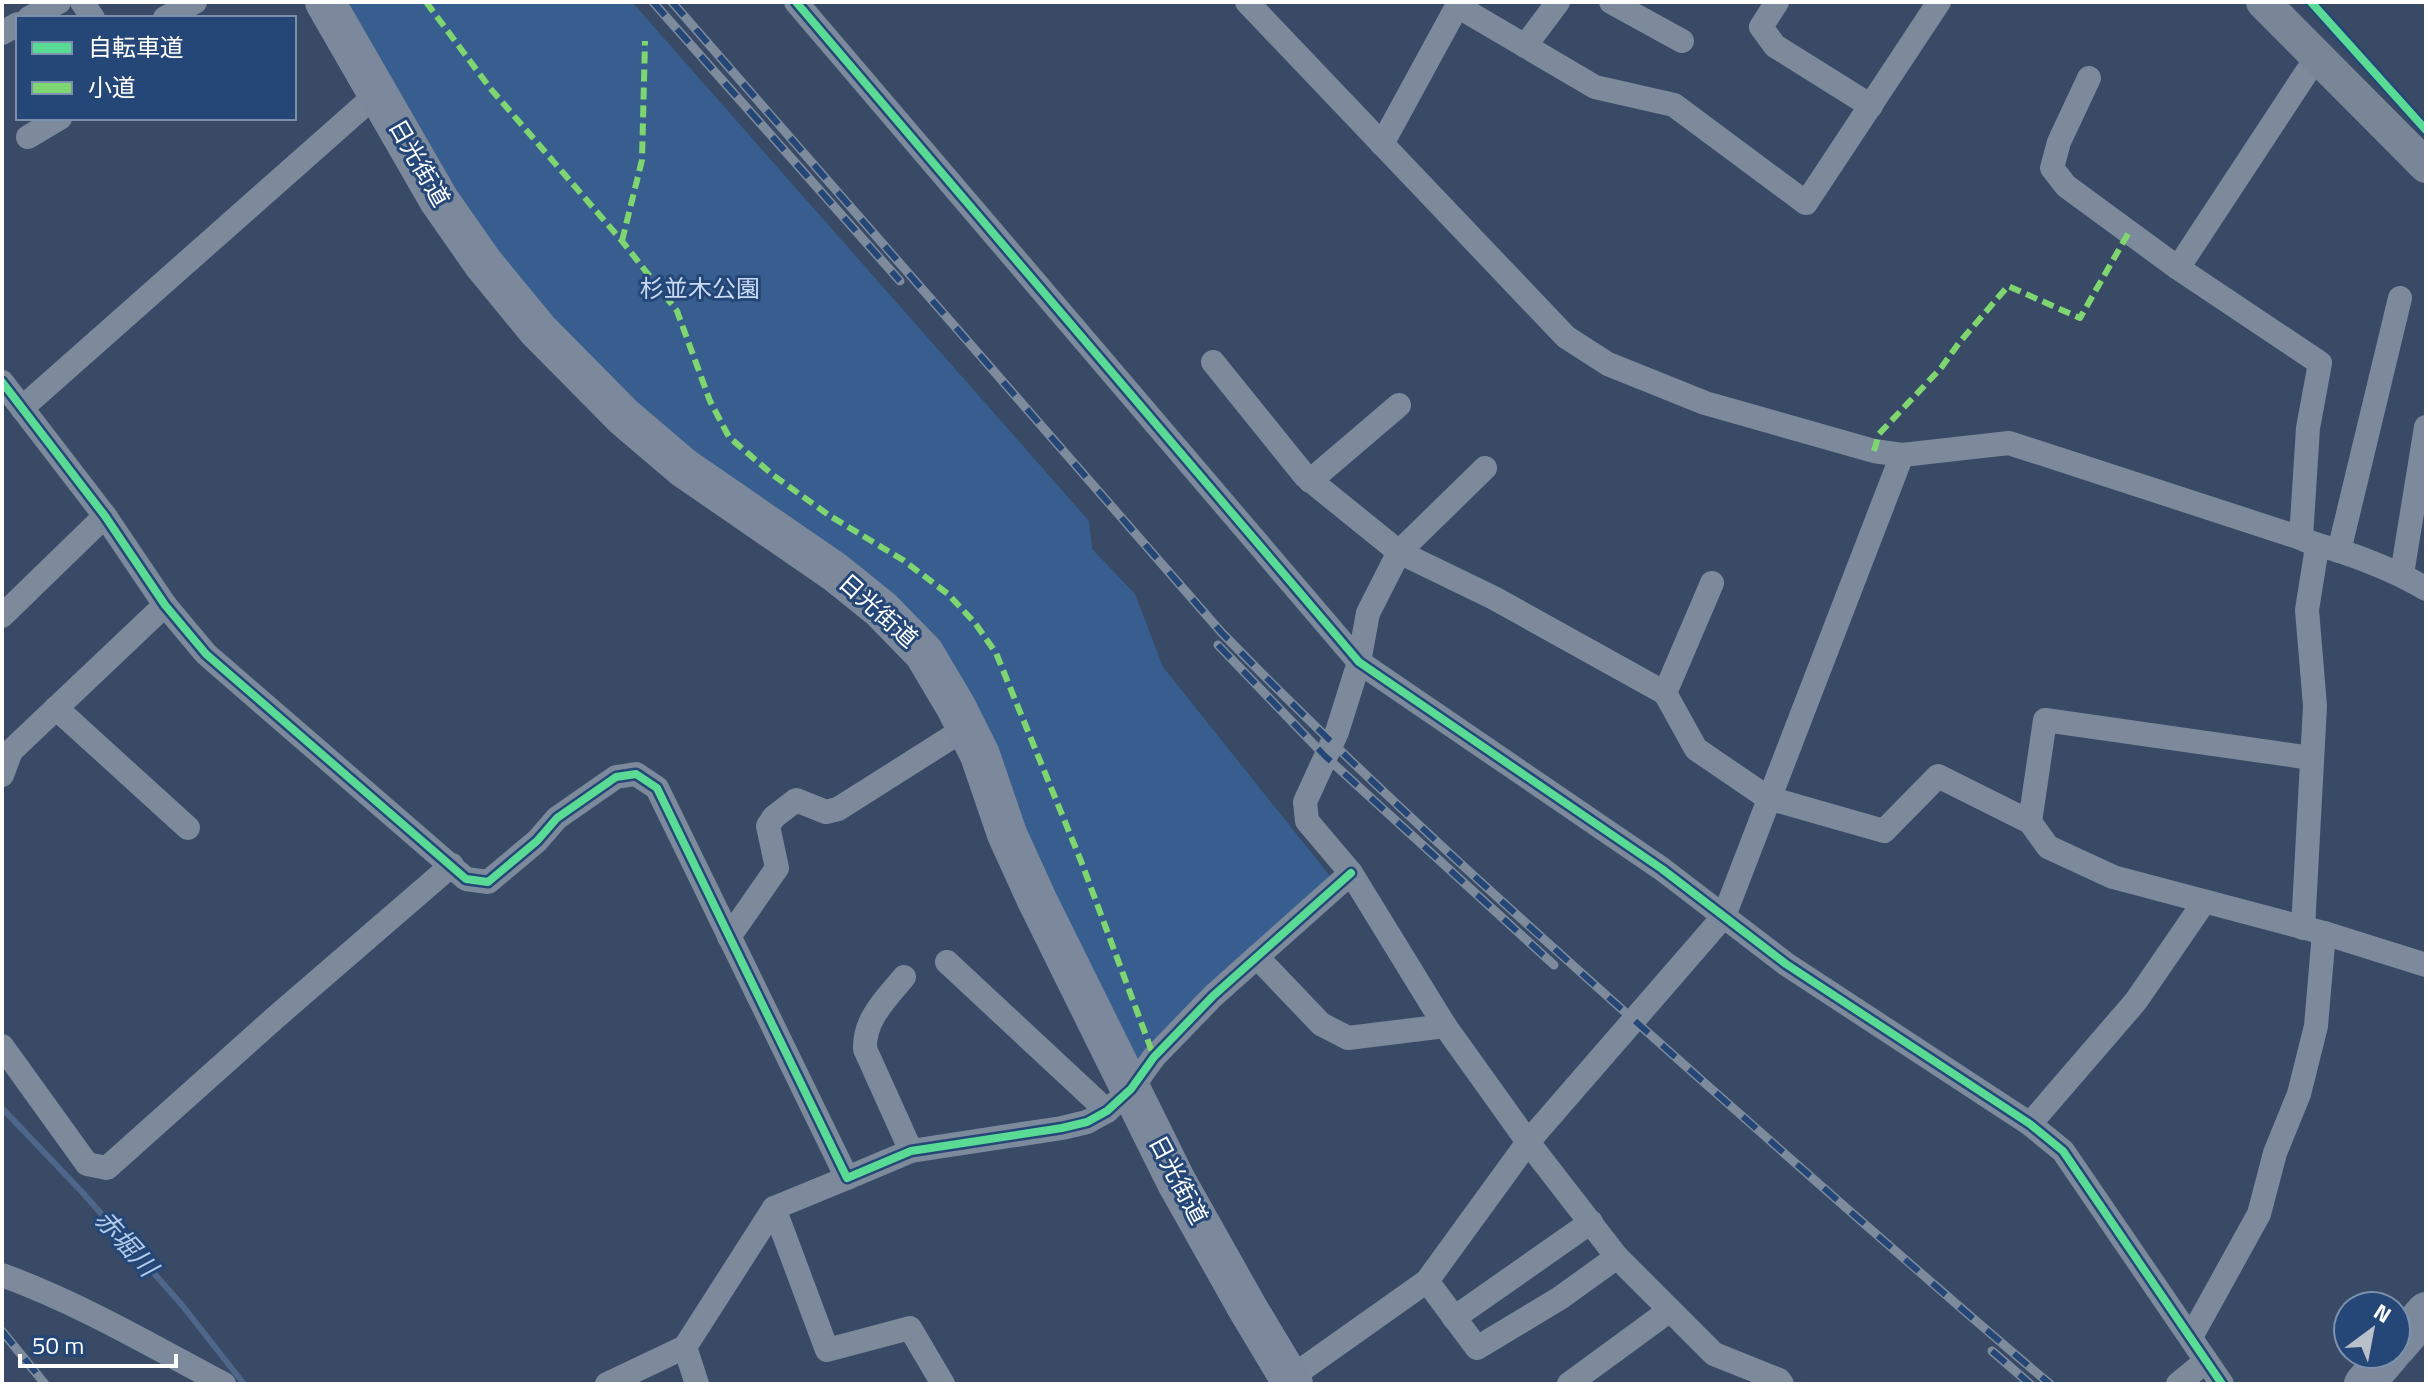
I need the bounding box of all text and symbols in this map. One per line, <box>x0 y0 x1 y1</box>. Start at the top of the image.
legend <box>16 16 296 120</box>
text: 自転車道 <box>88 29 184 65</box>
text: 小道 <box>88 69 136 105</box>
street label: 日光街道 <box>380 112 459 213</box>
park label: 杉並木公園 <box>640 270 760 306</box>
street label: 日光街道 <box>831 565 926 656</box>
street label: 日光街道 <box>1140 1129 1217 1230</box>
water label: 赤堀川 <box>86 1201 169 1287</box>
north arrow <box>2332 1290 2412 1370</box>
text: N <box>2367 1295 2398 1331</box>
scale bar <box>20 1318 176 1368</box>
text: 50 m <box>32 1327 84 1363</box>

